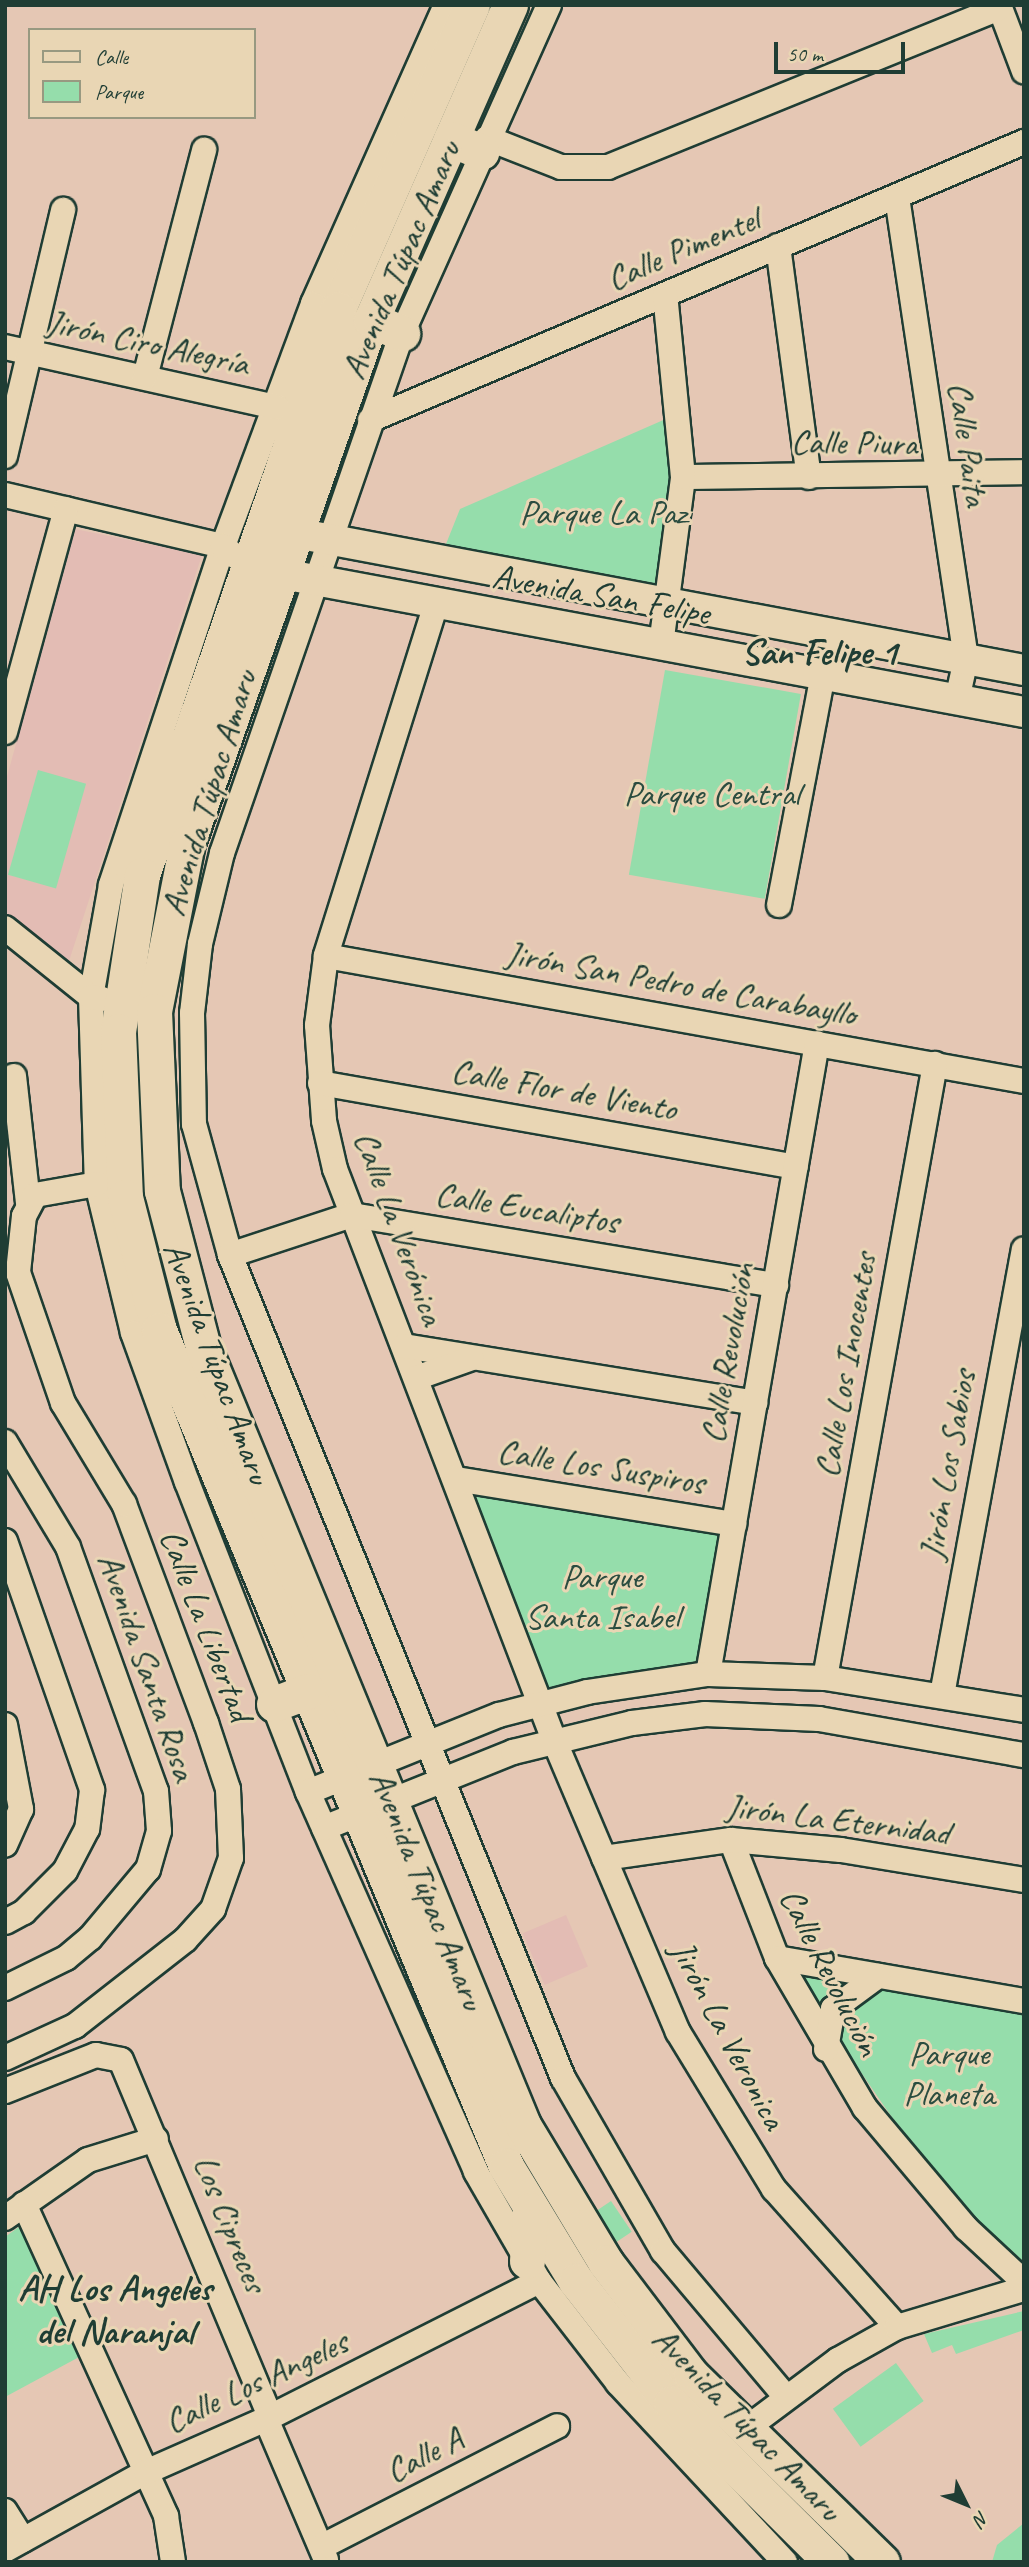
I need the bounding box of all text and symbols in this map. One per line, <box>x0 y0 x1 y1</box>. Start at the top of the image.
legend <box>28 28 256 119</box>
scale bar <box>777 28 908 72</box>
text: 50 m <box>787 41 823 67</box>
text: Calle <box>95 44 128 70</box>
text: Parque <box>95 79 143 105</box>
street label: Avenida Túpac Amaru <box>332 134 470 386</box>
street label: Calle Pimentel <box>600 198 766 300</box>
street label: Jirón Ciro Alegría <box>43 301 253 385</box>
street label: Calle Paita <box>938 379 998 509</box>
street label: Calle Piura <box>790 421 918 465</box>
park label: Parque La Paz <box>519 492 687 534</box>
street label: Avenida San Felipe <box>489 555 713 635</box>
district label: San Felipe 1 <box>741 630 897 674</box>
street label: Avenida Túpac Amaru <box>152 665 266 921</box>
park label: Parque Central <box>624 773 800 815</box>
street label: Jirón San Pedro de Carabayllo <box>503 933 859 1035</box>
street label: Calle Flor de Viento <box>448 1050 680 1130</box>
street label: Calle La Verónica <box>345 1125 453 1331</box>
street label: Calle Eucaliptos <box>433 1173 621 1243</box>
street label: Avenida Túpac Amaru <box>154 1236 280 1490</box>
street label: Calle Los Inocentes <box>806 1249 886 1481</box>
street label: Calle Revolución <box>691 1259 765 1447</box>
street label: Jirón Los Sabios <box>911 1367 985 1563</box>
street label: Calle Los Suspiros <box>494 1430 708 1504</box>
street label: Calle La Libertad <box>150 1523 262 1727</box>
street label: Avenida Santa Rosa <box>88 1548 206 1786</box>
park label: Parque Santa Isabel <box>524 1556 680 1638</box>
street label: Avenida Túpac Amaru <box>360 1764 494 2016</box>
street label: Jirón La Eternidad <box>724 1786 952 1854</box>
street label: Calle Revolución <box>770 1881 890 2063</box>
street label: Jirón La Veronica <box>661 1933 795 2137</box>
park label: Parque Planeta <box>904 2033 994 2115</box>
street label: Los Cipreces <box>184 2149 276 2299</box>
district label: AH Los Angeles del Naranjal <box>18 2267 212 2354</box>
street label: Avenida Túpac Amaru <box>643 2318 851 2530</box>
street label: Calle Los Angeles <box>158 2321 354 2443</box>
street label: Calle A <box>378 2418 470 2492</box>
north arrow <box>931 2469 1001 2539</box>
text: N <box>969 2506 994 2531</box>

